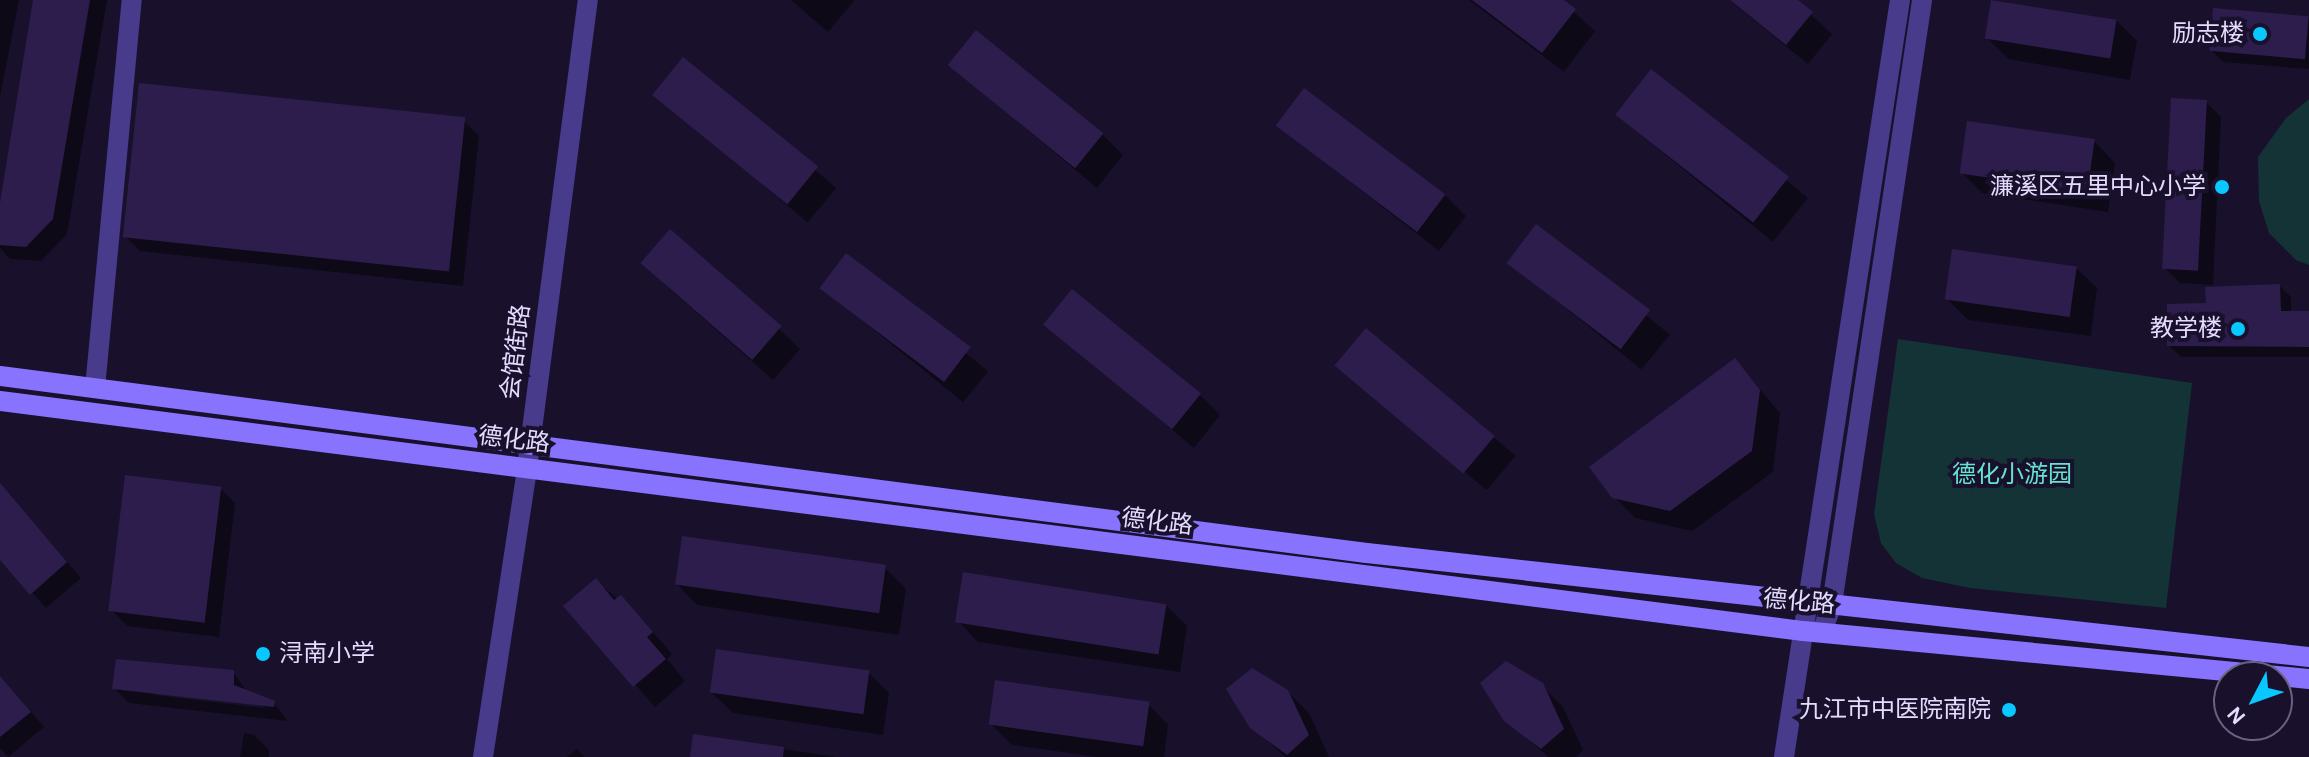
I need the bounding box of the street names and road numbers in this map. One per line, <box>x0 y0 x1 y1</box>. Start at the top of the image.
street label: 会馆街路 <box>496 303 536 401</box>
street label: 德化路 <box>477 421 551 459</box>
street label: 德化路 <box>1120 503 1194 541</box>
street label: 德化路 <box>1762 585 1836 619</box>

